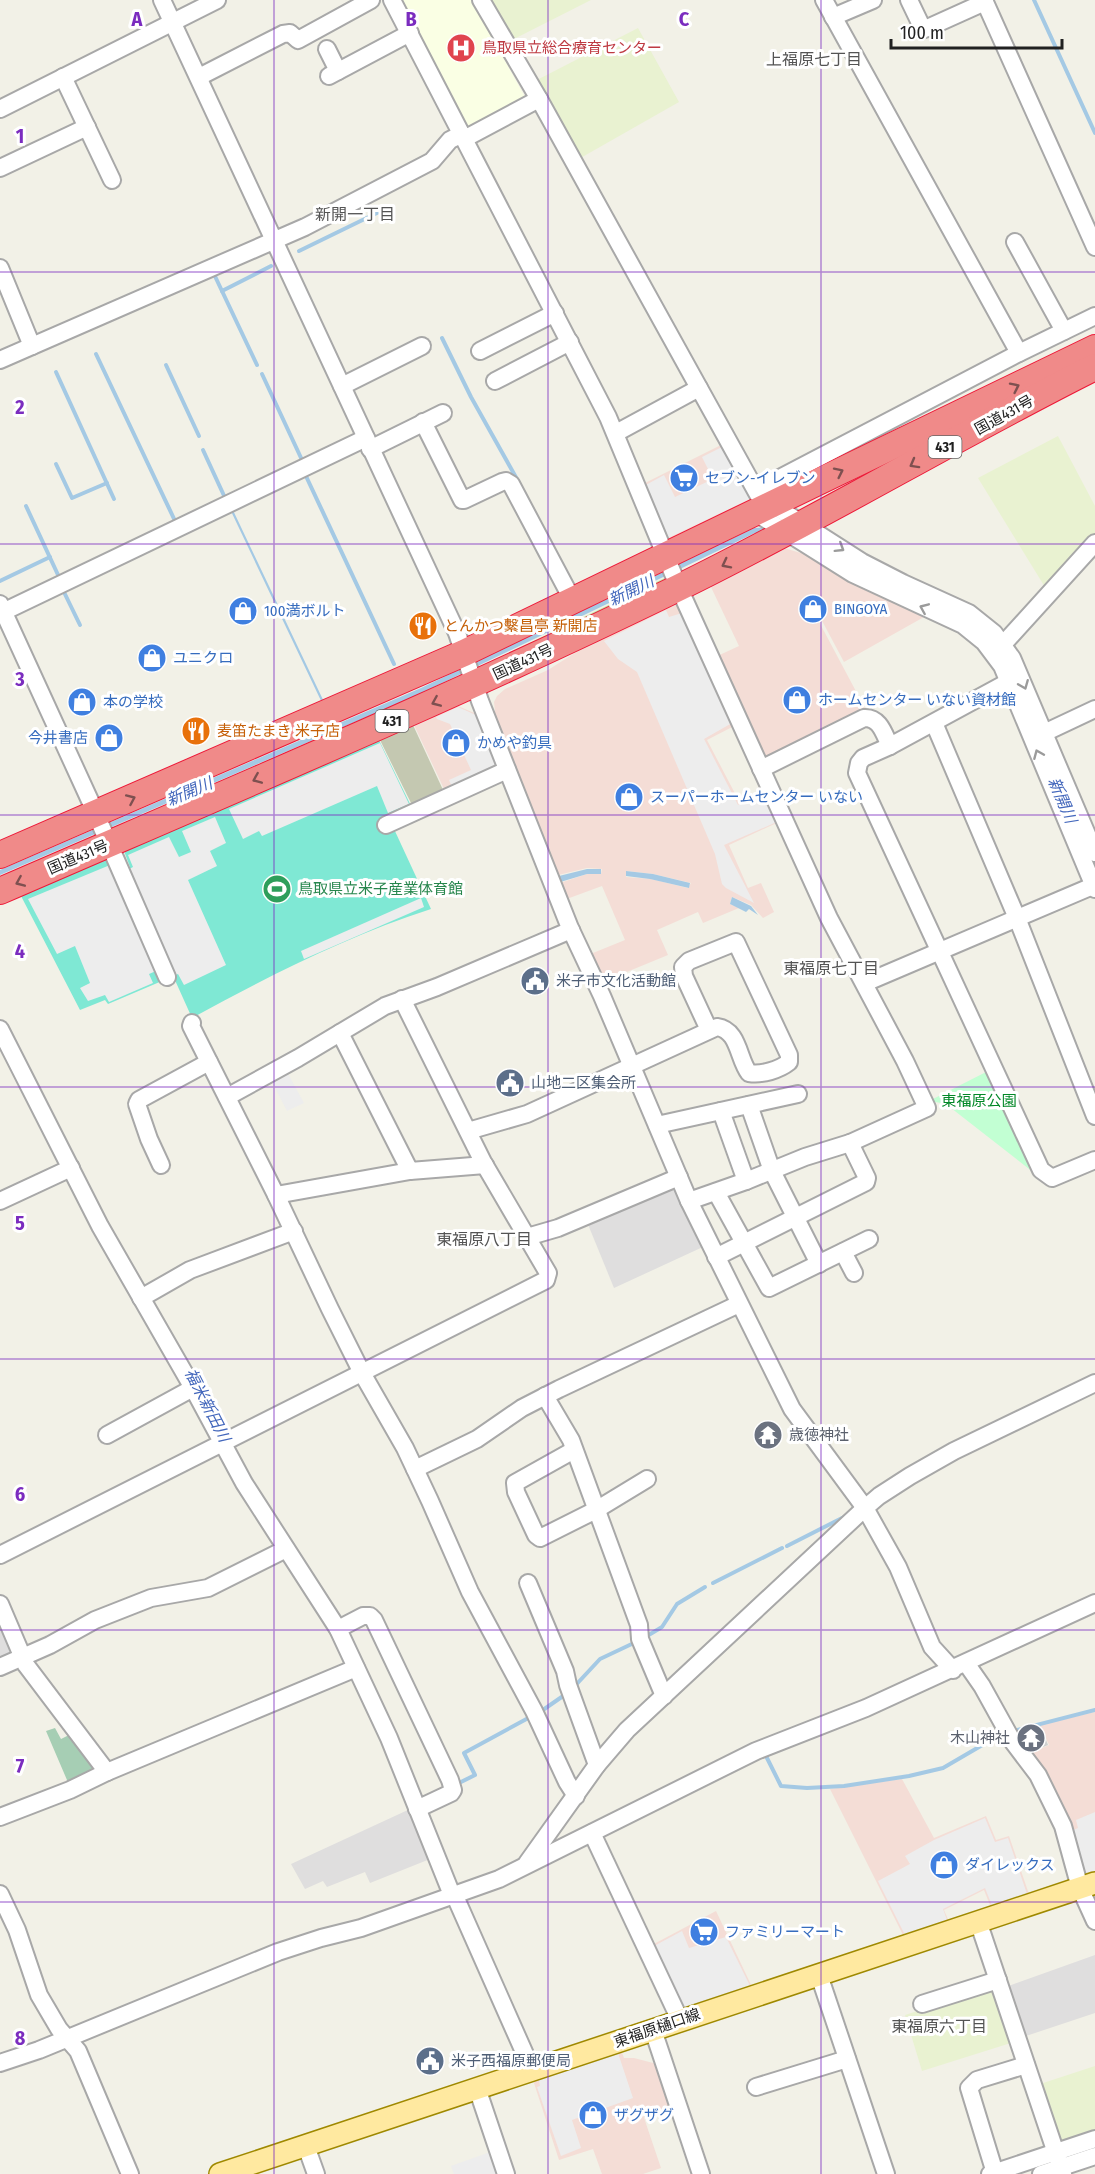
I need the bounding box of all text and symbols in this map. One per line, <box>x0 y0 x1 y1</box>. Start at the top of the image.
text: A <box>131 7 144 31</box>
text: B <box>405 7 417 31</box>
text: C <box>679 7 690 31</box>
scale bar <box>891 12 1062 50</box>
text: 100 m <box>900 22 944 44</box>
hospital icon: 鳥取県立総合療育センター <box>445 32 477 64</box>
place label: 鳥取県立総合療育センター <box>482 39 662 57</box>
district label: 上福原七丁目 <box>766 50 862 69</box>
text: 1 <box>16 124 24 148</box>
district label: 新開一丁目 <box>315 205 395 224</box>
one-way arrow <box>1008 383 1019 394</box>
street label: 国道431号 <box>972 392 1036 438</box>
text: 2 <box>14 395 25 419</box>
road number: 431 <box>928 436 962 458</box>
one-way arrow <box>910 457 920 468</box>
supermarket icon: セブン-イレブン <box>668 462 700 494</box>
one-way arrow <box>833 468 844 480</box>
place label: セブン-イレブン <box>705 469 816 487</box>
one-way arrow <box>834 541 844 553</box>
one-way arrow <box>721 557 732 569</box>
water label: 新開川 <box>605 571 659 610</box>
shop icon: BINGOYA <box>797 593 829 625</box>
shop icon: 100満ボルト <box>227 595 259 627</box>
place label: BINGOYA <box>834 600 888 618</box>
place label: 100満ボルト <box>264 602 345 620</box>
one-way arrow <box>920 603 931 615</box>
restaurant icon: とんかつ繫昌亭 新開店 <box>407 610 439 642</box>
place label: とんかつ繫昌亭 新開店 <box>444 617 598 635</box>
street label: 国道431号 <box>490 640 556 684</box>
shop icon: ユニクロ <box>136 642 168 674</box>
place label: ユニクロ <box>173 649 233 667</box>
text: 3 <box>14 667 25 691</box>
one-way arrow <box>1017 678 1029 689</box>
shop icon: ホームセンター いない資材館 <box>781 684 813 716</box>
shop icon: 本の学校 <box>66 686 98 718</box>
place label: ホームセンター いない資材館 <box>818 691 1016 709</box>
place label: 本の学校 <box>103 693 163 711</box>
one-way arrow <box>431 694 442 706</box>
road number: 431 <box>376 710 408 732</box>
restaurant icon: 麦笛たまき 米子店 <box>180 715 212 747</box>
shop icon: 今井書店 <box>93 722 125 754</box>
place label: 麦笛たまき 米子店 <box>217 722 340 740</box>
shop icon: かめや釣具 <box>440 727 472 759</box>
place label: 今井書店 <box>28 729 88 747</box>
place label: かめや釣具 <box>477 734 552 752</box>
one-way arrow <box>1033 750 1045 761</box>
one-way arrow <box>252 772 263 784</box>
water label: 新開川 <box>163 773 217 810</box>
water label: 新開川 <box>1044 774 1081 828</box>
shop icon: スーパーホームセンター いない <box>613 781 645 813</box>
place label: スーパーホームセンター いない <box>650 788 863 806</box>
one-way arrow <box>124 794 135 806</box>
street label: 国道431号 <box>45 836 111 878</box>
sports icon: 鳥取県立米子産業体育館 <box>261 873 293 905</box>
one-way arrow <box>16 875 27 887</box>
place label: 鳥取県立米子産業体育館 <box>298 880 463 898</box>
text: 4 <box>15 939 25 963</box>
district label: 東福原七丁目 <box>783 959 879 978</box>
public building icon: 米子市文化活動館 <box>519 965 551 997</box>
place label: 米子市文化活動館 <box>556 972 676 990</box>
public building icon: 山地二区集会所 <box>494 1067 526 1099</box>
place label: 山地二区集会所 <box>531 1074 636 1092</box>
park label: 東福原公園 <box>941 1092 1017 1110</box>
text: 5 <box>15 1211 25 1235</box>
district label: 東福原八丁目 <box>436 1230 532 1249</box>
water label: 福米新田川 <box>181 1365 235 1447</box>
temple icon: 歳徳神社 <box>752 1419 784 1451</box>
place label: 歳徳神社 <box>789 1426 849 1444</box>
text: 6 <box>15 1482 25 1506</box>
temple icon: 木山神社 <box>1015 1722 1047 1754</box>
place label: 木山神社 <box>950 1729 1010 1747</box>
text: 7 <box>16 1754 25 1778</box>
shop icon: ダイレックス <box>928 1849 960 1881</box>
place label: ダイレックス <box>965 1856 1055 1874</box>
supermarket icon: ファミリーマート <box>688 1916 720 1948</box>
place label: ファミリーマート <box>725 1923 845 1941</box>
street label: 東福原樋口線 <box>612 2005 702 2051</box>
district label: 東福原六丁目 <box>891 2017 987 2036</box>
text: 8 <box>15 2026 26 2050</box>
public building icon: 米子西福原郵便局 <box>414 2045 446 2077</box>
place label: 米子西福原郵便局 <box>451 2052 571 2070</box>
shop icon: ザグザグ <box>577 2099 609 2131</box>
place label: ザグザグ <box>614 2106 674 2124</box>

